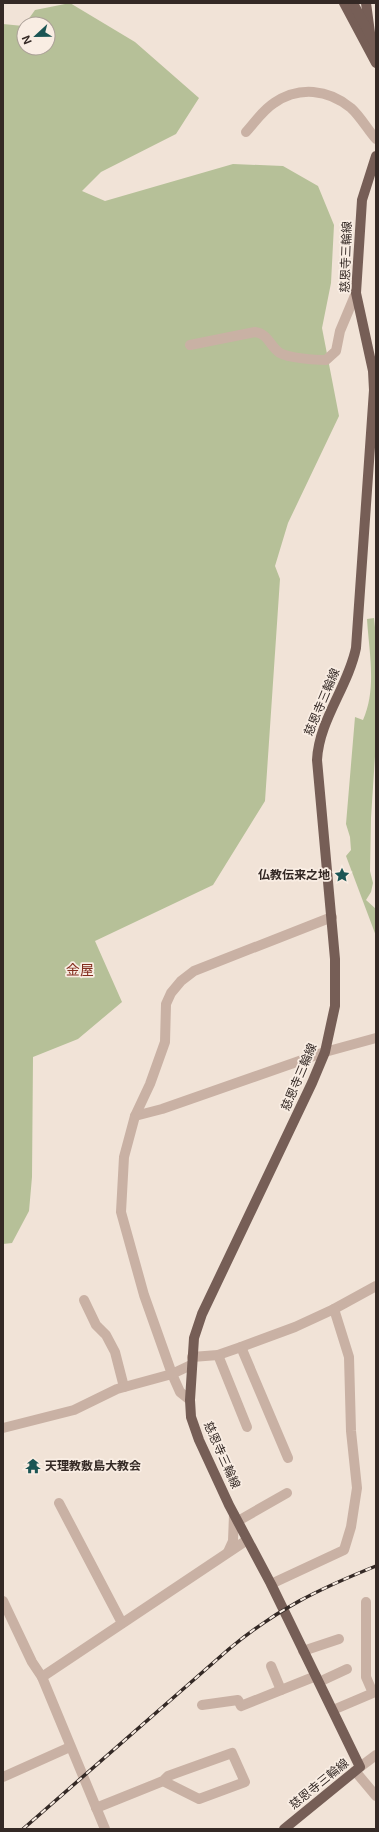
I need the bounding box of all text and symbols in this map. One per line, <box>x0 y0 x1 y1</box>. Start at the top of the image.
north arrow <box>16 16 56 56</box>
text: N <box>19 33 35 46</box>
street label: 慈恩寺三輪線 <box>337 221 354 293</box>
street label: 慈恩寺三輪線 <box>301 666 343 738</box>
place icon: 仏教伝来之地 <box>333 866 351 884</box>
place label: 仏教伝来之地 <box>258 867 330 882</box>
district label: 金屋 <box>66 961 94 978</box>
street label: 慈恩寺三輪線 <box>278 1041 320 1113</box>
street label: 慈恩寺三輪線 <box>201 1419 244 1491</box>
temple icon: 天理教敷島大教会 <box>24 1457 42 1475</box>
place label: 天理教敷島大教会 <box>45 1458 141 1473</box>
street label: 慈恩寺三輪線 <box>286 1755 351 1812</box>

